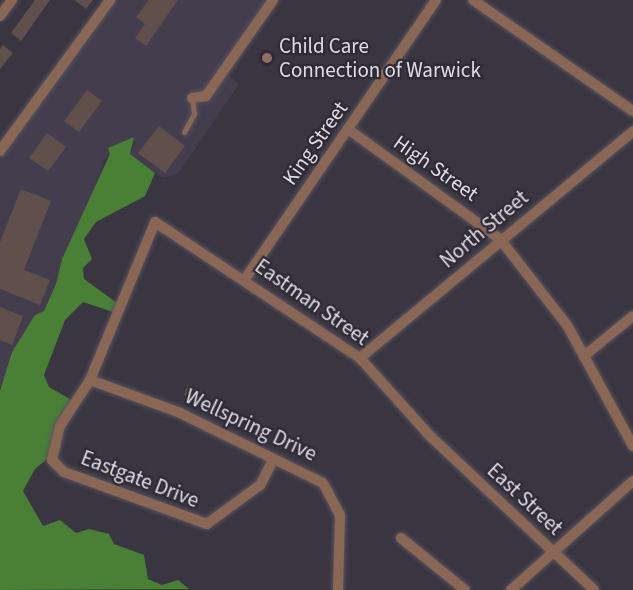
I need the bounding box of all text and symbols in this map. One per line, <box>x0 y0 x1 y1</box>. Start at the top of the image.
place label: Child Care Connection of Warwick <box>279 33 481 83</box>
marker: Child Care Connection of Warwick <box>260 51 274 65</box>
street label: King Street <box>277 96 353 190</box>
street label: High Street <box>389 130 483 206</box>
street label: North Street <box>435 185 533 273</box>
street label: Eastman Street <box>250 253 374 351</box>
street label: Wellspring Drive <box>181 384 321 466</box>
street label: Eastgate Drive <box>77 445 203 513</box>
street label: East Street <box>482 458 568 540</box>

